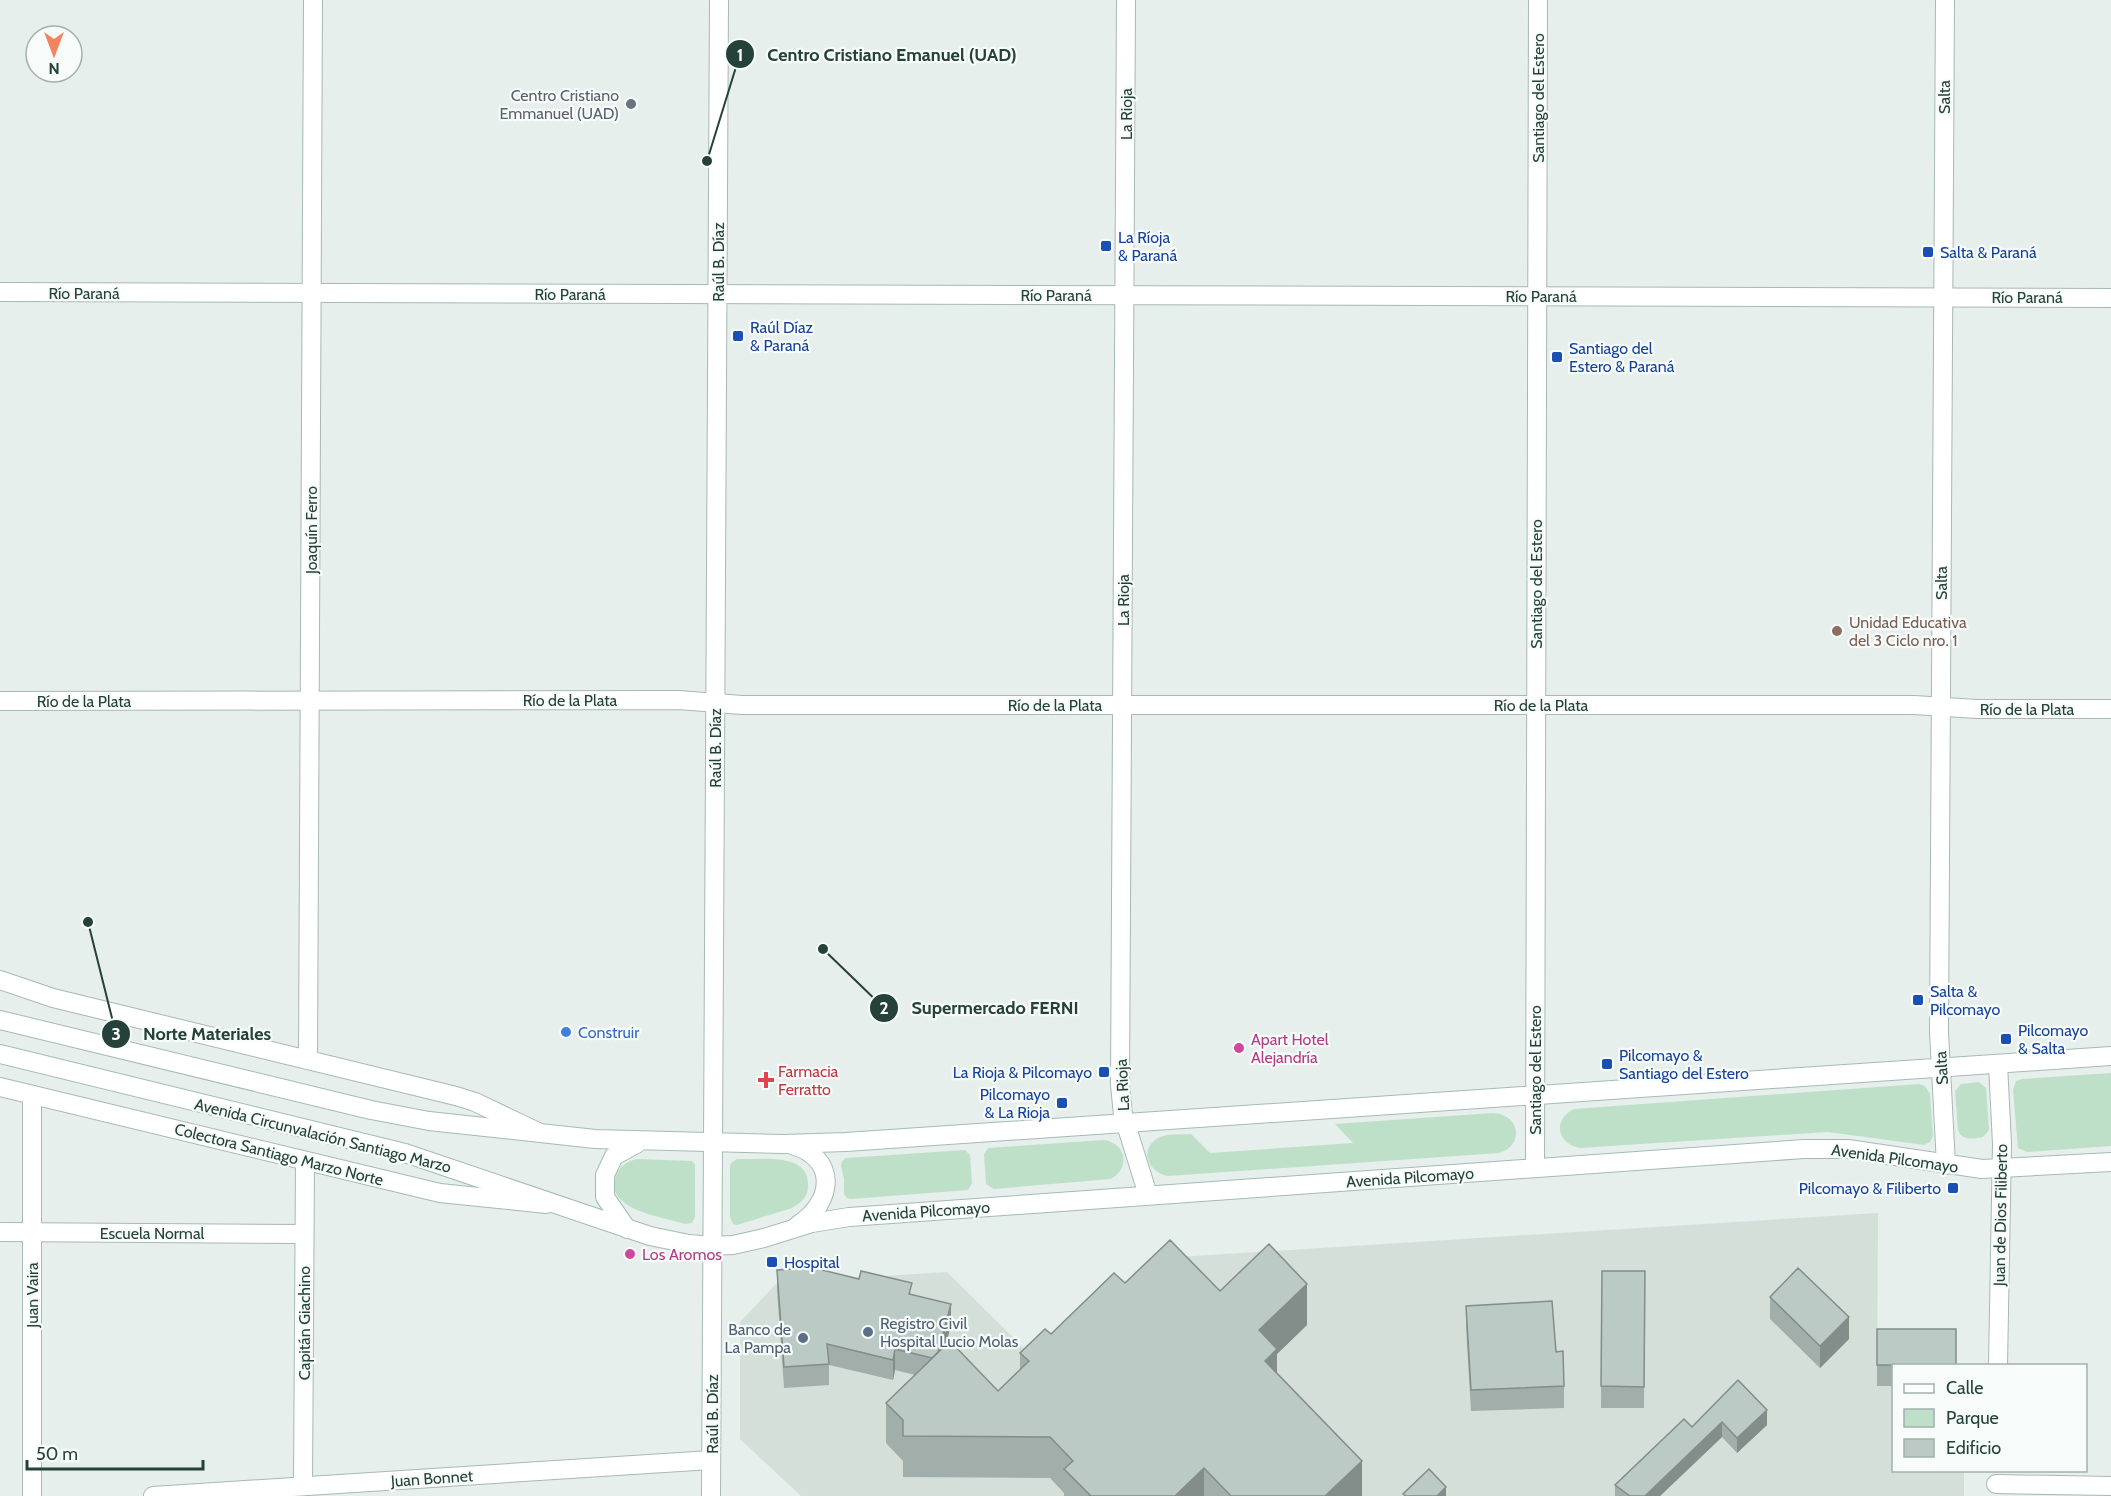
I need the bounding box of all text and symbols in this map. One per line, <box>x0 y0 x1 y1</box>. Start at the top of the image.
north arrow <box>24 24 84 84</box>
street label: Santiago del Estero <box>1529 33 1548 163</box>
callout: Centro Cristiano Emanuel (UAD) <box>725 36 1028 72</box>
text: 1 <box>737 44 743 66</box>
text: Centro Cristiano Emanuel (UAD) <box>767 44 1017 66</box>
text: N <box>48 59 60 78</box>
street label: Salta <box>1935 80 1954 114</box>
place label: Centro Cristiano Emmanuel (UAD) <box>499 86 619 123</box>
street label: La Rioja <box>1117 88 1136 140</box>
marker: Centro Cristiano Emmanuel (UAD) <box>624 97 638 111</box>
street label: Raúl B. Díaz <box>709 222 728 302</box>
place label: La Ríoja & Paraná <box>1118 228 1178 265</box>
marker: La Ríoja & Paraná <box>1099 239 1113 253</box>
place label: Salta & Paraná <box>1940 243 2037 262</box>
marker: Salta & Paraná <box>1921 245 1935 259</box>
street label: Río Paraná <box>48 284 120 303</box>
street label: Río Paraná <box>534 285 606 304</box>
street label: Río Paraná <box>1020 286 1092 305</box>
street label: Río Paraná <box>1505 287 1577 306</box>
street label: Río Paraná <box>1991 288 2063 307</box>
place label: Raúl Díaz & Paraná <box>750 318 814 355</box>
marker: Raúl Díaz & Paraná <box>731 329 745 343</box>
place label: Santiago del Estero & Paraná <box>1569 339 1675 376</box>
marker: Santiago del Estero & Paraná <box>1550 350 1564 364</box>
street label: Joaquín Ferro <box>302 486 321 575</box>
street label: Santiago del Estero <box>1527 519 1546 649</box>
street label: Salta <box>1932 566 1951 600</box>
street label: La Rioja <box>1114 574 1133 626</box>
place label: Unidad Educativa del 3 Ciclo nro. 1 <box>1849 613 1967 650</box>
marker: Unidad Educativa del 3 Ciclo nro. 1 <box>1830 624 1844 638</box>
street label: Río de la Plata <box>523 691 618 710</box>
street label: Río de la Plata <box>37 692 132 711</box>
street label: Río de la Plata <box>1008 696 1103 715</box>
street label: Río de la Plata <box>1494 696 1589 715</box>
street label: Río de la Plata <box>1980 700 2075 719</box>
street label: Raúl B. Díaz <box>706 708 725 788</box>
place label: Salta & Pilcomayo <box>1930 982 2000 1019</box>
callout: Supermercado FERNI <box>869 990 1090 1026</box>
marker: Salta & Pilcomayo <box>1911 993 1925 1007</box>
text: 2 <box>879 997 889 1019</box>
text: Supermercado FERNI <box>912 997 1078 1019</box>
street label: Santiago del Estero <box>1526 1005 1545 1135</box>
callout: Norte Materiales <box>101 1016 283 1052</box>
place label: Pilcomayo & Salta <box>2018 1021 2088 1058</box>
text: 3 <box>111 1023 121 1045</box>
text: Norte Materiales <box>143 1023 271 1045</box>
place label: Construir <box>578 1023 640 1042</box>
marker: Construir <box>559 1025 573 1039</box>
place label: Apart Hotel Alejandría <box>1251 1030 1329 1067</box>
marker: Pilcomayo & Salta <box>1999 1032 2013 1046</box>
marker: Apart Hotel Alejandría <box>1232 1041 1246 1055</box>
place label: Pilcomayo & Santiago del Estero <box>1619 1046 1749 1083</box>
street label: Salta <box>1931 1050 1952 1085</box>
marker: Pilcomayo & Santiago del Estero <box>1600 1057 1614 1071</box>
street label: La Rioja <box>1112 1058 1133 1111</box>
place label: Farmacia Ferratto <box>778 1062 839 1099</box>
place label: La Rioja & Pilcomayo <box>953 1063 1092 1082</box>
marker: La Rioja & Pilcomayo <box>1097 1065 1111 1079</box>
marker: Farmacia Ferratto <box>759 1073 773 1087</box>
place label: Pilcomayo & La Rioja <box>980 1085 1050 1122</box>
street label: Avenida Circunvalación Santiago Marzo <box>192 1094 453 1177</box>
marker: Pilcomayo & La Rioja <box>1055 1096 1069 1110</box>
street label: Colectora Santiago Marzo Norte <box>173 1119 385 1190</box>
street label: Avenida Pilcomayo <box>1830 1140 1960 1177</box>
street label: Juan de Dios Filiberto <box>1990 1144 2011 1287</box>
street label: Avenida Pilcomayo <box>1346 1164 1475 1191</box>
place label: Pilcomayo & Filiberto <box>1799 1179 1941 1198</box>
marker: Pilcomayo & Filiberto <box>1946 1181 1960 1195</box>
street label: Avenida Pilcomayo <box>862 1198 991 1225</box>
street label: Escuela Normal <box>100 1224 205 1243</box>
place label: Los Aromos <box>642 1245 722 1264</box>
marker: Los Aromos <box>623 1247 637 1261</box>
place label: Hospital <box>784 1253 840 1272</box>
marker: Hospital <box>765 1255 779 1269</box>
street label: Juan Vaira <box>23 1262 42 1329</box>
street label: Capitán Giachino <box>295 1266 314 1380</box>
place label: Registro Civil Hospital Lucio Molas <box>880 1314 1019 1351</box>
place label: Banco de La Pampa <box>724 1320 791 1357</box>
marker: Registro Civil Hospital Lucio Molas <box>861 1325 875 1339</box>
marker: Banco de La Pampa <box>796 1331 810 1345</box>
legend <box>1892 1364 2087 1472</box>
street label: Raúl B. Díaz <box>703 1374 722 1454</box>
text: Calle <box>1946 1377 1983 1399</box>
text: Parque <box>1946 1407 1999 1429</box>
scale bar <box>27 1433 202 1471</box>
text: Edificio <box>1946 1437 2001 1459</box>
text: 50 m <box>36 1443 78 1465</box>
street label: Juan Bonnet <box>389 1466 474 1491</box>

